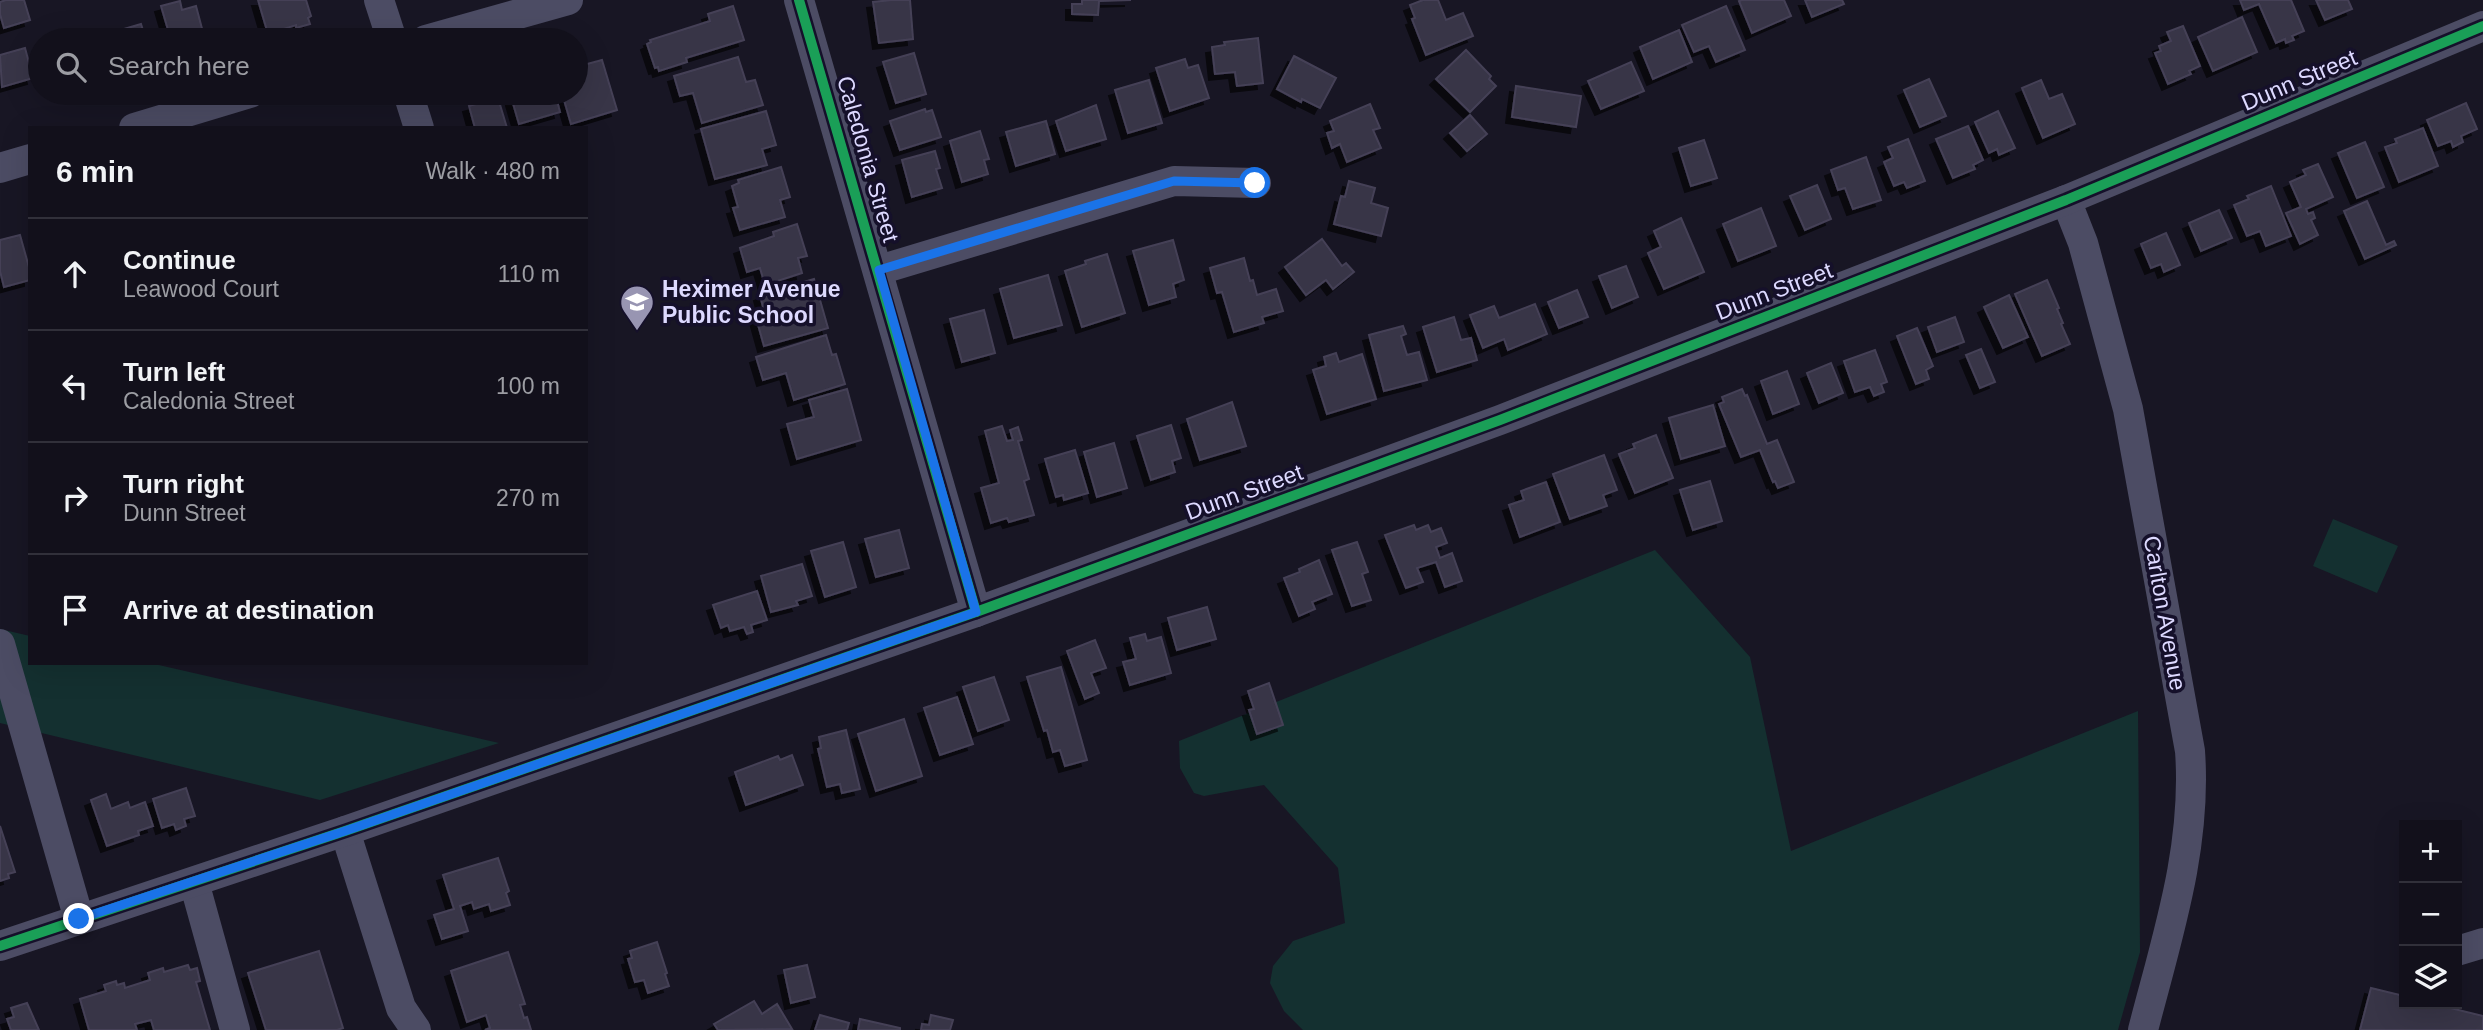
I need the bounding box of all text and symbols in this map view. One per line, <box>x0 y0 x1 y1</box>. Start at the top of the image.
search box <box>28 28 588 105</box>
street label: Dunn Street <box>2237 44 2361 116</box>
icon: search <box>52 48 90 86</box>
text: Search here <box>108 51 250 81</box>
street label: Caledonia Street <box>832 73 904 246</box>
text: 6 min <box>56 155 134 188</box>
text: Walk · 480 m <box>425 158 560 184</box>
route start <box>1239 167 1270 198</box>
text: Continue <box>123 245 236 275</box>
icon: ahead <box>56 255 94 293</box>
street label: Dunn Street <box>1712 257 1837 325</box>
text: 110 m <box>498 261 560 287</box>
text: Leawood Court <box>123 276 279 302</box>
place label: Heximer Avenue Public School <box>662 276 841 328</box>
school or university icon: Heximer Avenue Public School <box>618 283 656 332</box>
text: Turn left <box>123 357 225 387</box>
icon: left <box>56 367 94 405</box>
text: 100 m <box>496 373 560 399</box>
text: Caledonia Street <box>123 388 294 414</box>
street label: Dunn Street <box>1182 459 1307 525</box>
text: Turn right <box>123 469 244 499</box>
icon: right <box>56 479 94 517</box>
text: 270 m <box>496 485 560 511</box>
text: Dunn Street <box>123 500 246 526</box>
street label: Carlton Avenue <box>2139 534 2191 692</box>
icon: arrive <box>56 591 94 629</box>
text: Arrive at destination <box>123 595 374 625</box>
map controls <box>2399 820 2462 1009</box>
button: + <box>2399 820 2462 883</box>
button: − <box>2399 883 2462 946</box>
route end <box>63 903 94 934</box>
button: layers <box>2399 946 2462 1009</box>

